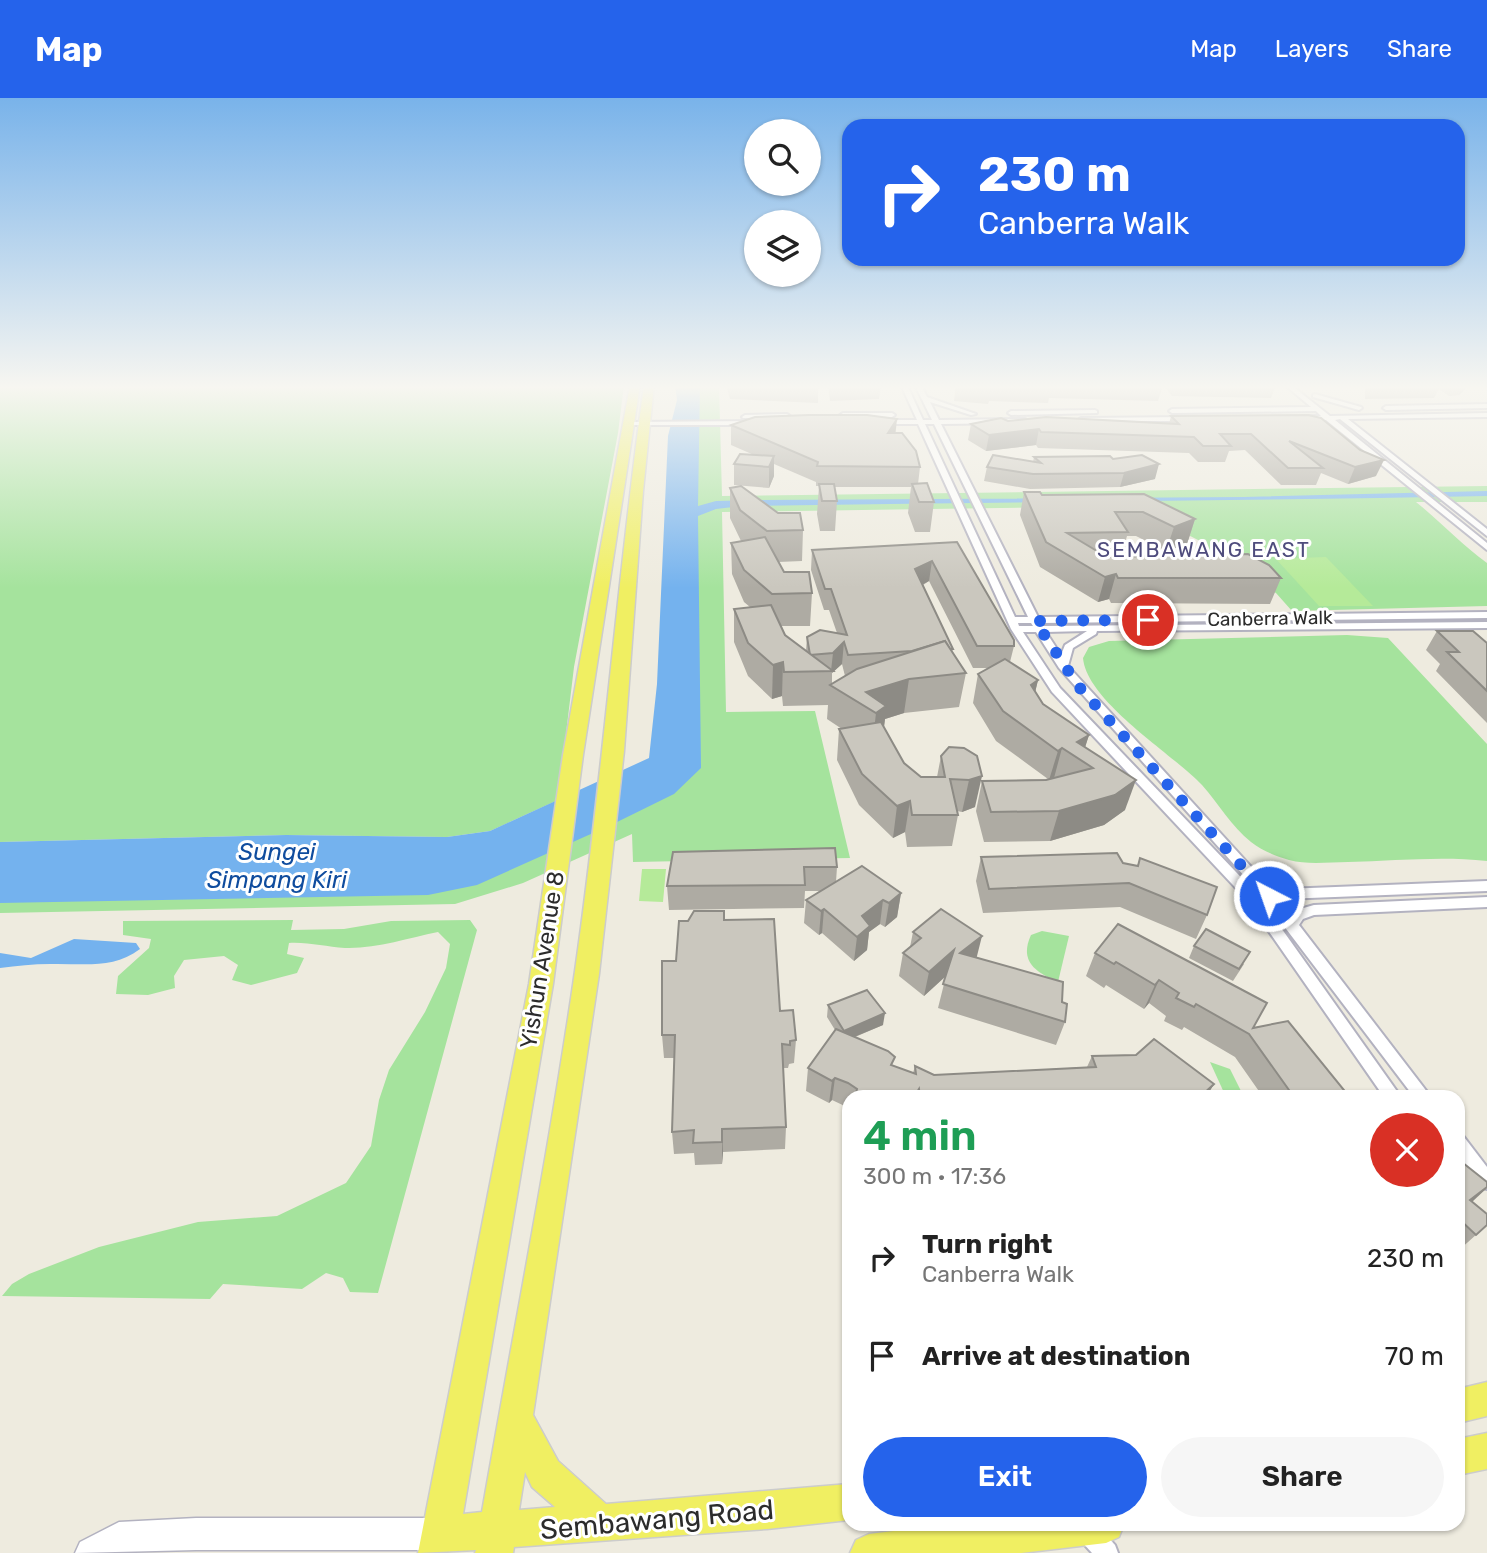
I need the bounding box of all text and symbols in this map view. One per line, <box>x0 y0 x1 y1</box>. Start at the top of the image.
text: Map <box>35 30 103 69</box>
text: Map <box>1190 35 1237 63</box>
text: Layers <box>1275 35 1349 63</box>
text: Share <box>1387 35 1452 63</box>
map controls <box>744 119 821 287</box>
button: search <box>744 119 821 196</box>
text: 230 m <box>978 145 1131 203</box>
icon: right <box>863 147 954 238</box>
text: Canberra Walk <box>978 204 1189 242</box>
button: layers <box>744 210 821 287</box>
district label: SEMBAWANG EAST <box>1097 537 1311 562</box>
pin <box>1118 590 1178 650</box>
icon: arrive <box>1129 601 1167 639</box>
street label: Canberra Walk <box>1207 606 1333 631</box>
water label: Sungei Simpang Kiri <box>207 838 348 894</box>
position arrow <box>1232 859 1306 933</box>
street label: Yishun Avenue 8 <box>514 869 570 1051</box>
text: 4 min <box>863 1111 977 1161</box>
button: close <box>1370 1113 1444 1187</box>
text: 300 m · 17:36 <box>863 1162 1006 1190</box>
text: Turn right <box>922 1229 1052 1260</box>
icon: right <box>863 1239 901 1277</box>
text: 230 m <box>1367 1243 1444 1274</box>
text: Canberra Walk <box>922 1260 1074 1288</box>
icon: arrive <box>863 1337 901 1375</box>
text: Arrive at destination <box>922 1341 1190 1372</box>
text: 70 m <box>1385 1341 1444 1372</box>
button: Exit <box>863 1437 1147 1517</box>
button: Share <box>1161 1437 1444 1517</box>
street label: Sembawang Road <box>539 1493 775 1546</box>

